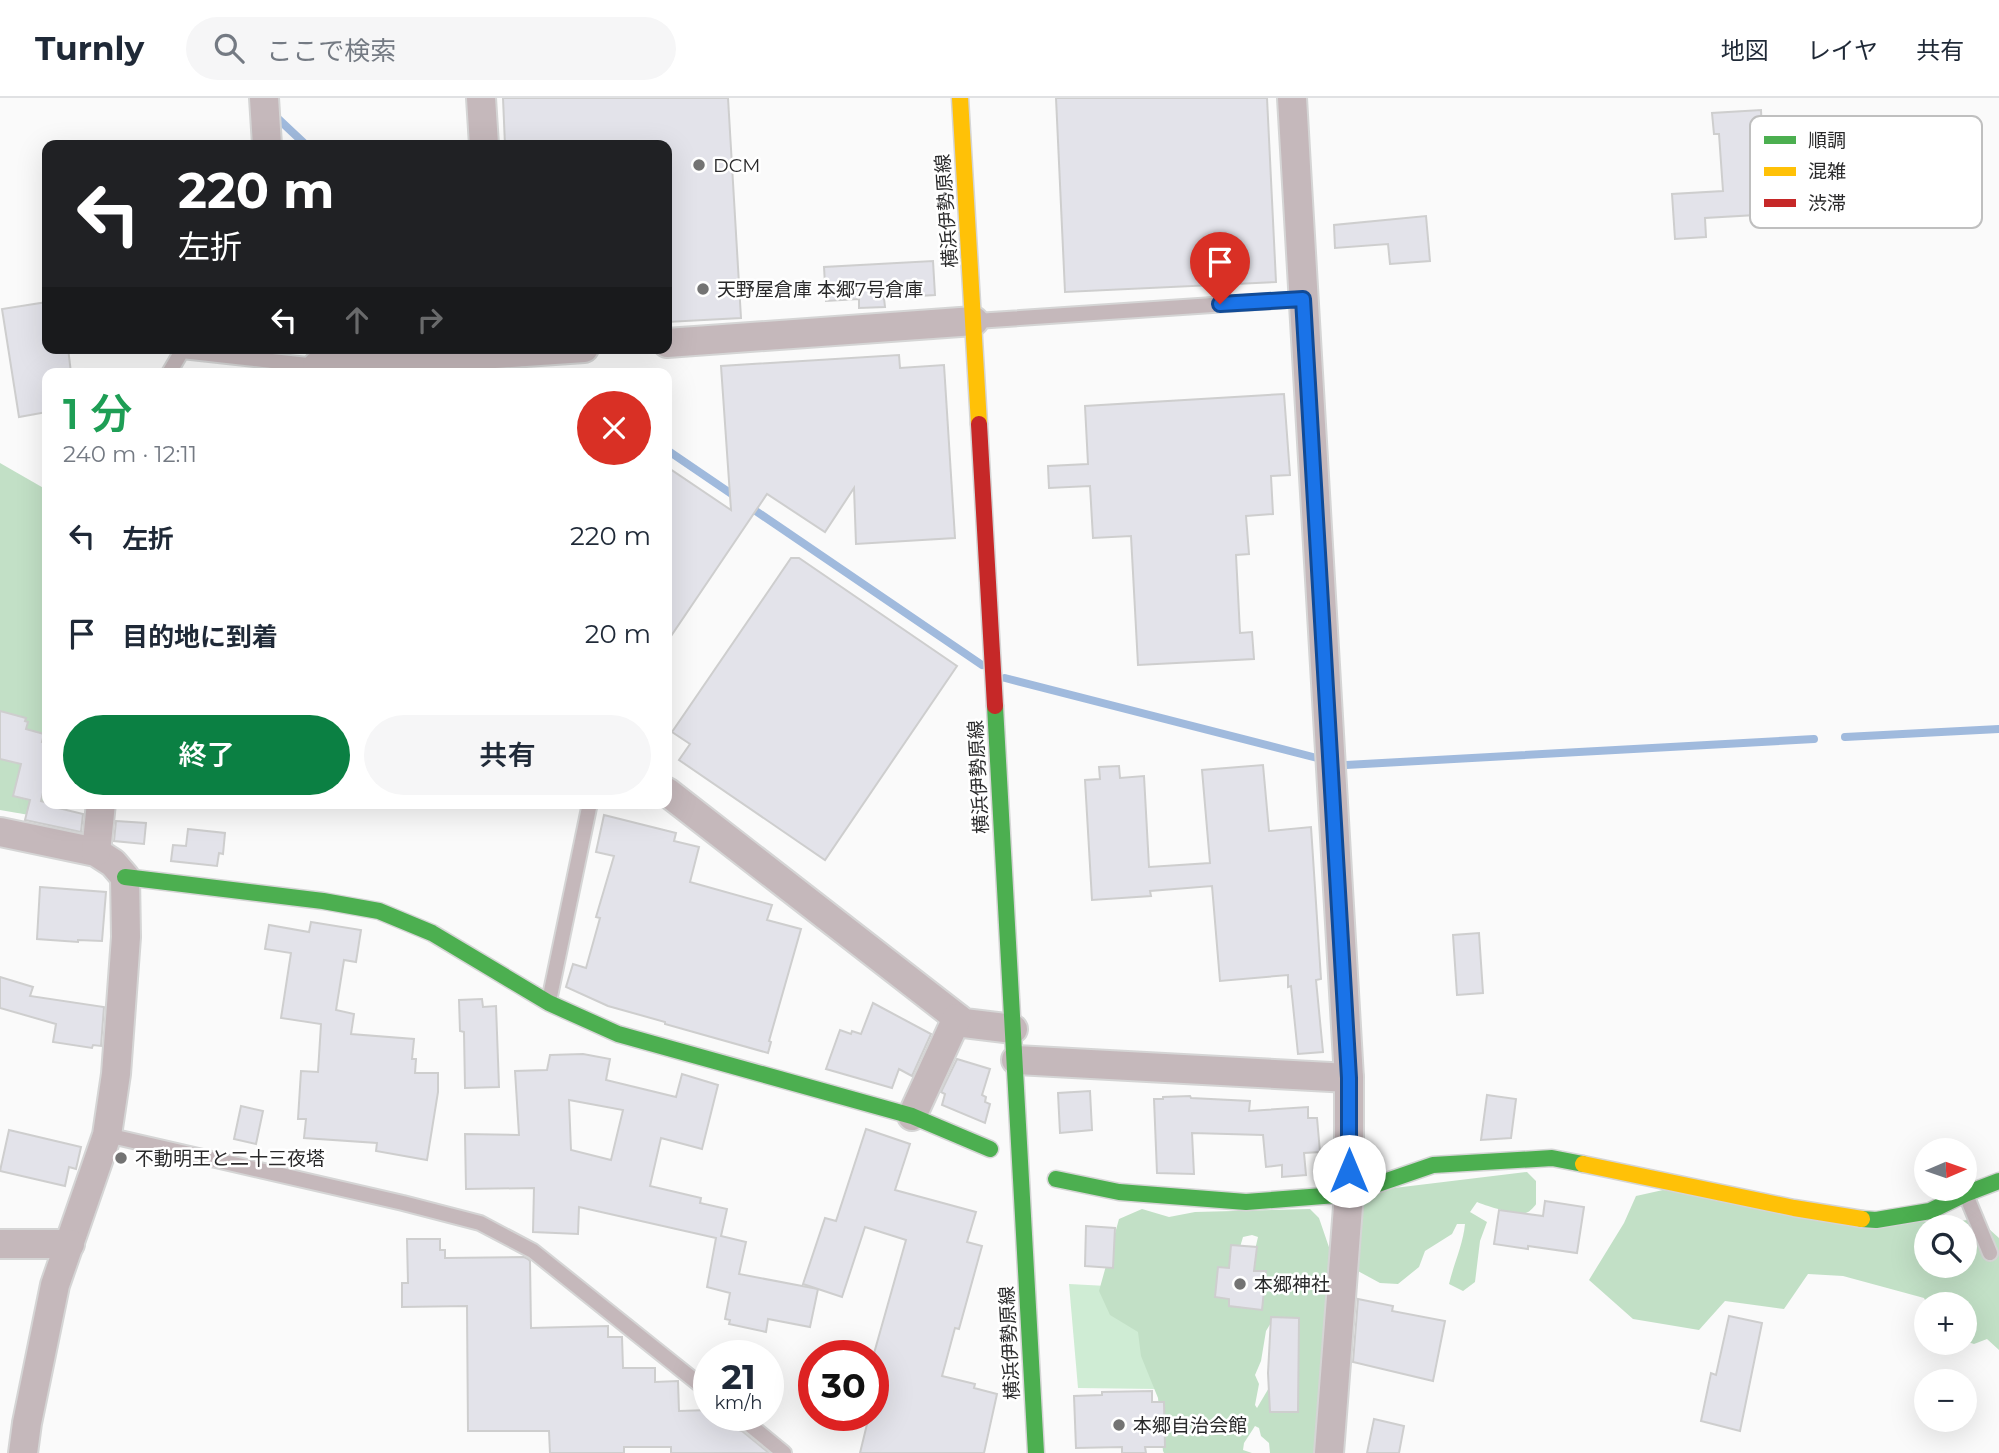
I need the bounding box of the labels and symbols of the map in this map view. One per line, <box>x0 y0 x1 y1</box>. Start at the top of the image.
legend <box>1750 116 1982 228</box>
text: 順調 <box>1808 129 1846 152</box>
street label: 横浜伊勢原線 <box>931 153 962 269</box>
place label: DCM <box>713 154 760 177</box>
marker: DCM <box>691 157 707 173</box>
text: 混雑 <box>1808 160 1846 183</box>
text: 渋滞 <box>1808 192 1846 215</box>
pin <box>1190 232 1250 304</box>
place label: 天野屋倉庫 本郷7号倉庫 <box>717 278 923 301</box>
marker: 天野屋倉庫 本郷7号倉庫 <box>695 281 711 297</box>
street label: 横浜伊勢原線 <box>964 719 993 835</box>
position arrow <box>1312 1134 1386 1208</box>
north arrow <box>1914 1138 1978 1200</box>
place label: 不動明王と二十三夜塔 <box>135 1147 325 1170</box>
marker: 不動明王と二十三夜塔 <box>113 1150 129 1166</box>
place label: 本郷神社 <box>1254 1273 1330 1296</box>
marker: 本郷神社 <box>1232 1276 1248 1292</box>
street label: 横浜伊勢原線 <box>995 1285 1024 1401</box>
speed limit sign: 30 <box>798 1340 889 1431</box>
place label: 本郷自治会館 <box>1133 1414 1247 1437</box>
marker: 本郷自治会館 <box>1111 1417 1127 1433</box>

